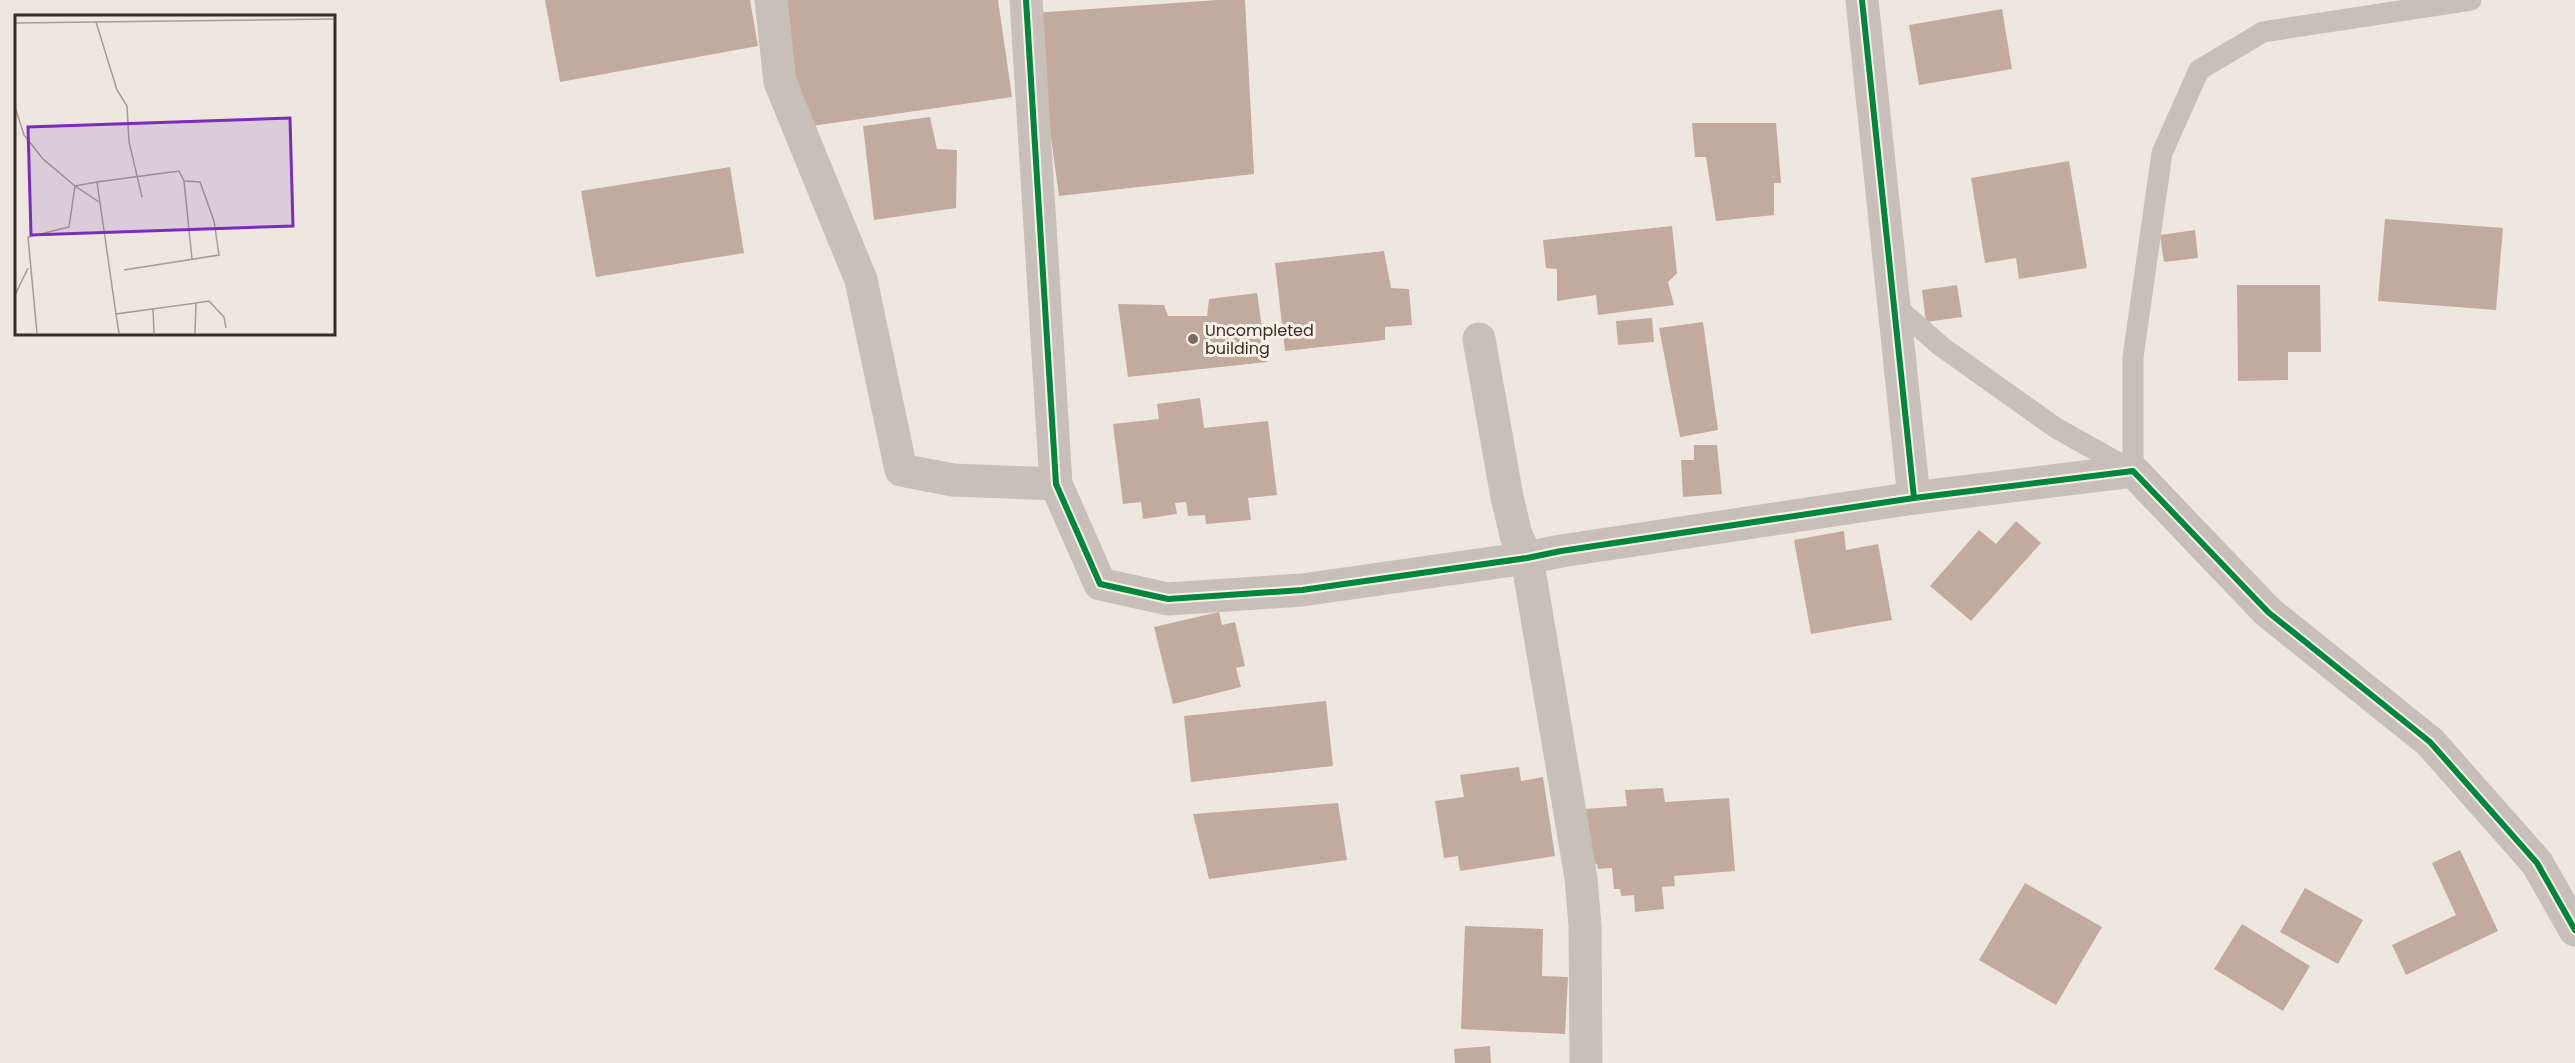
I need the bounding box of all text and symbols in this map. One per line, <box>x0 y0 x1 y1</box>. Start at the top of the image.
inset map <box>15 15 334 334</box>
place label: Uncompleted building <box>1205 319 1314 360</box>
marker: Uncompleted building <box>1186 332 1200 346</box>

